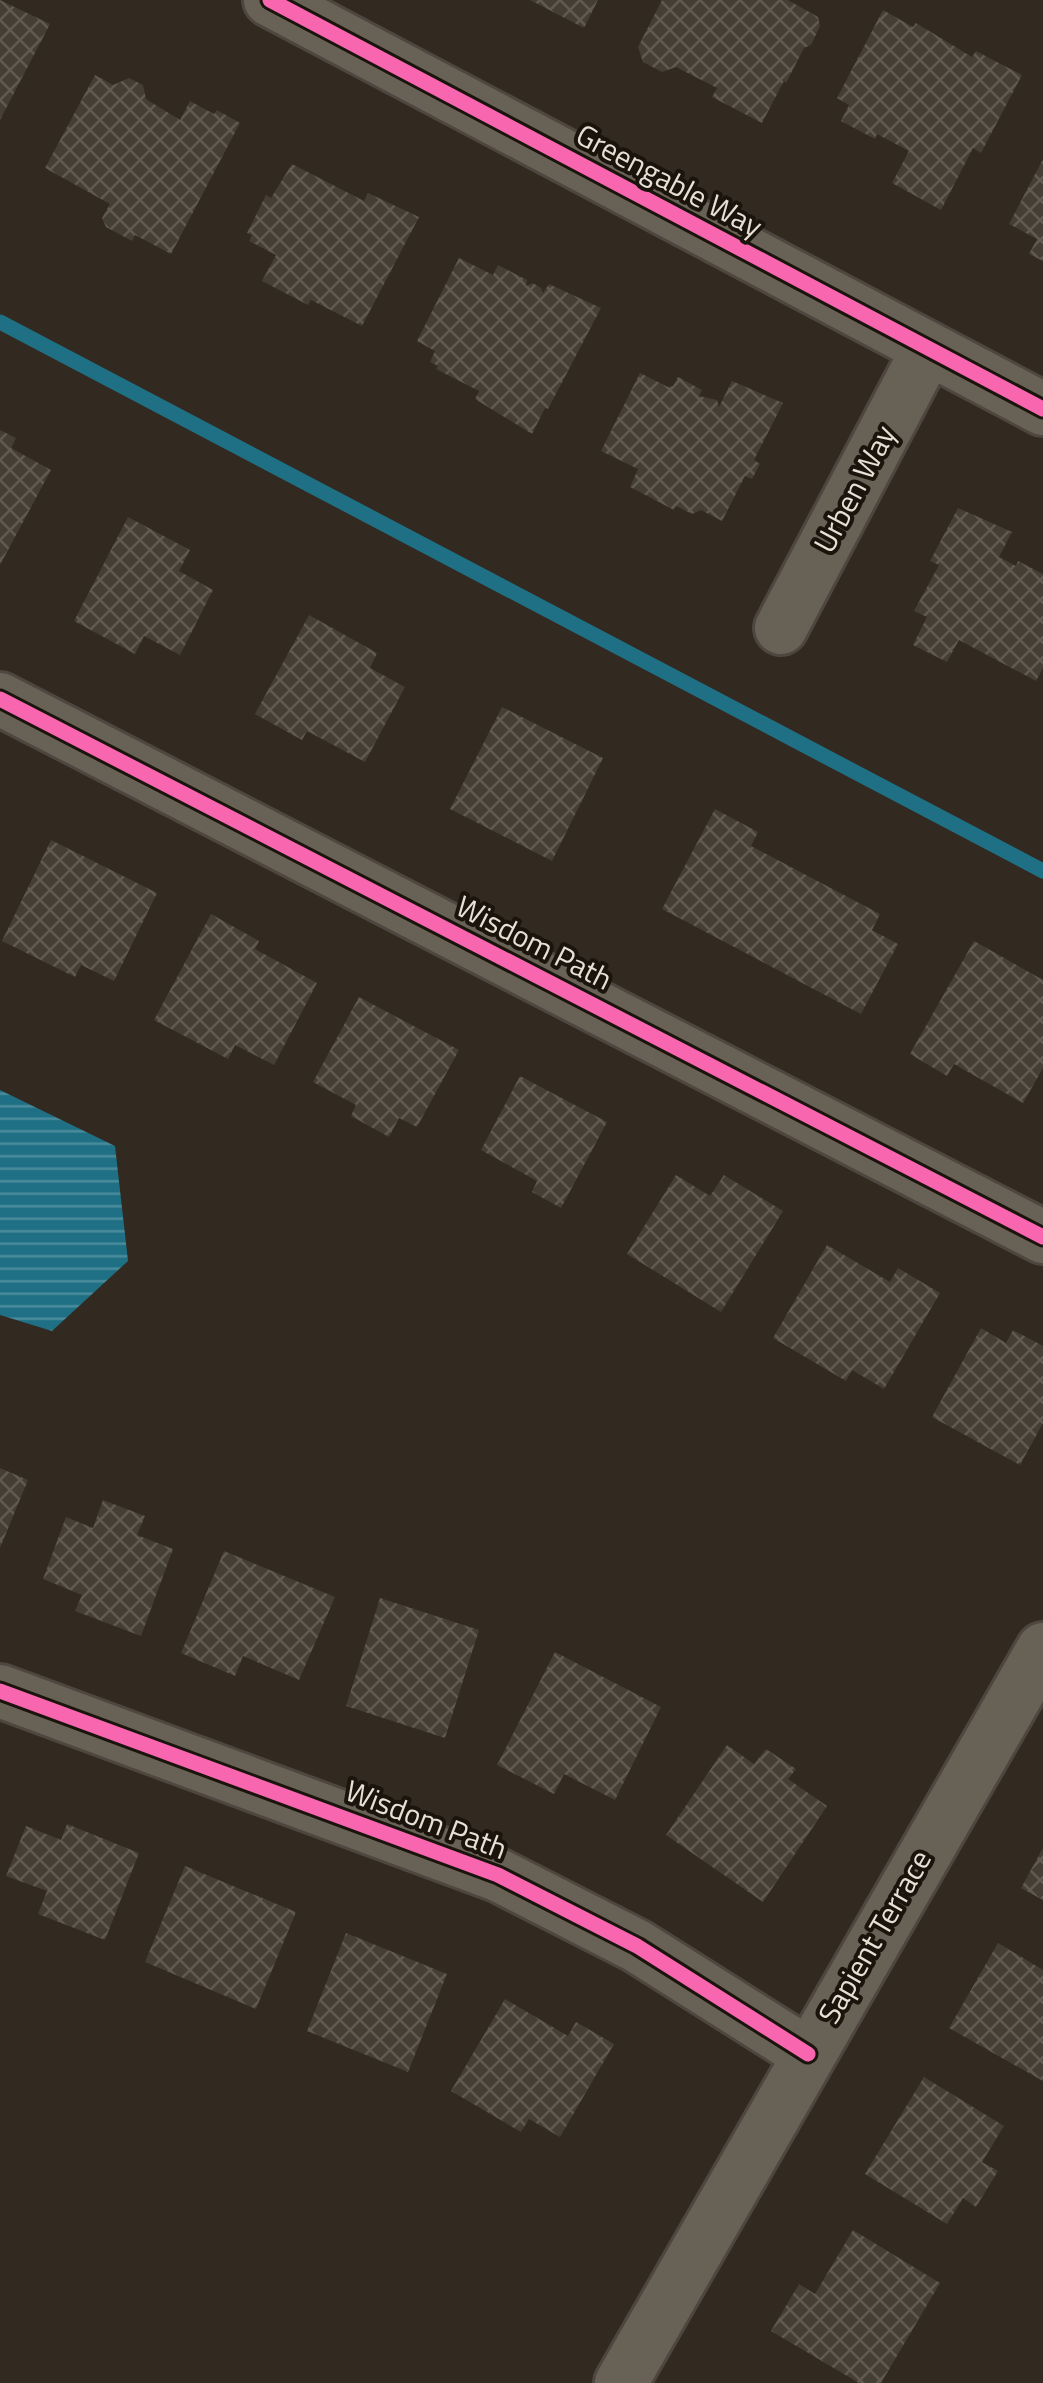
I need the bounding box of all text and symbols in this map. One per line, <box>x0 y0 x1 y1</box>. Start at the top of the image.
street label: Greengable Way <box>568 112 771 249</box>
street label: Urben Way <box>801 416 907 561</box>
street label: Wisdom Path <box>448 883 621 1001</box>
street label: Wisdom Path <box>339 1767 514 1871</box>
street label: Sapient Terrace <box>806 1841 943 2032</box>

